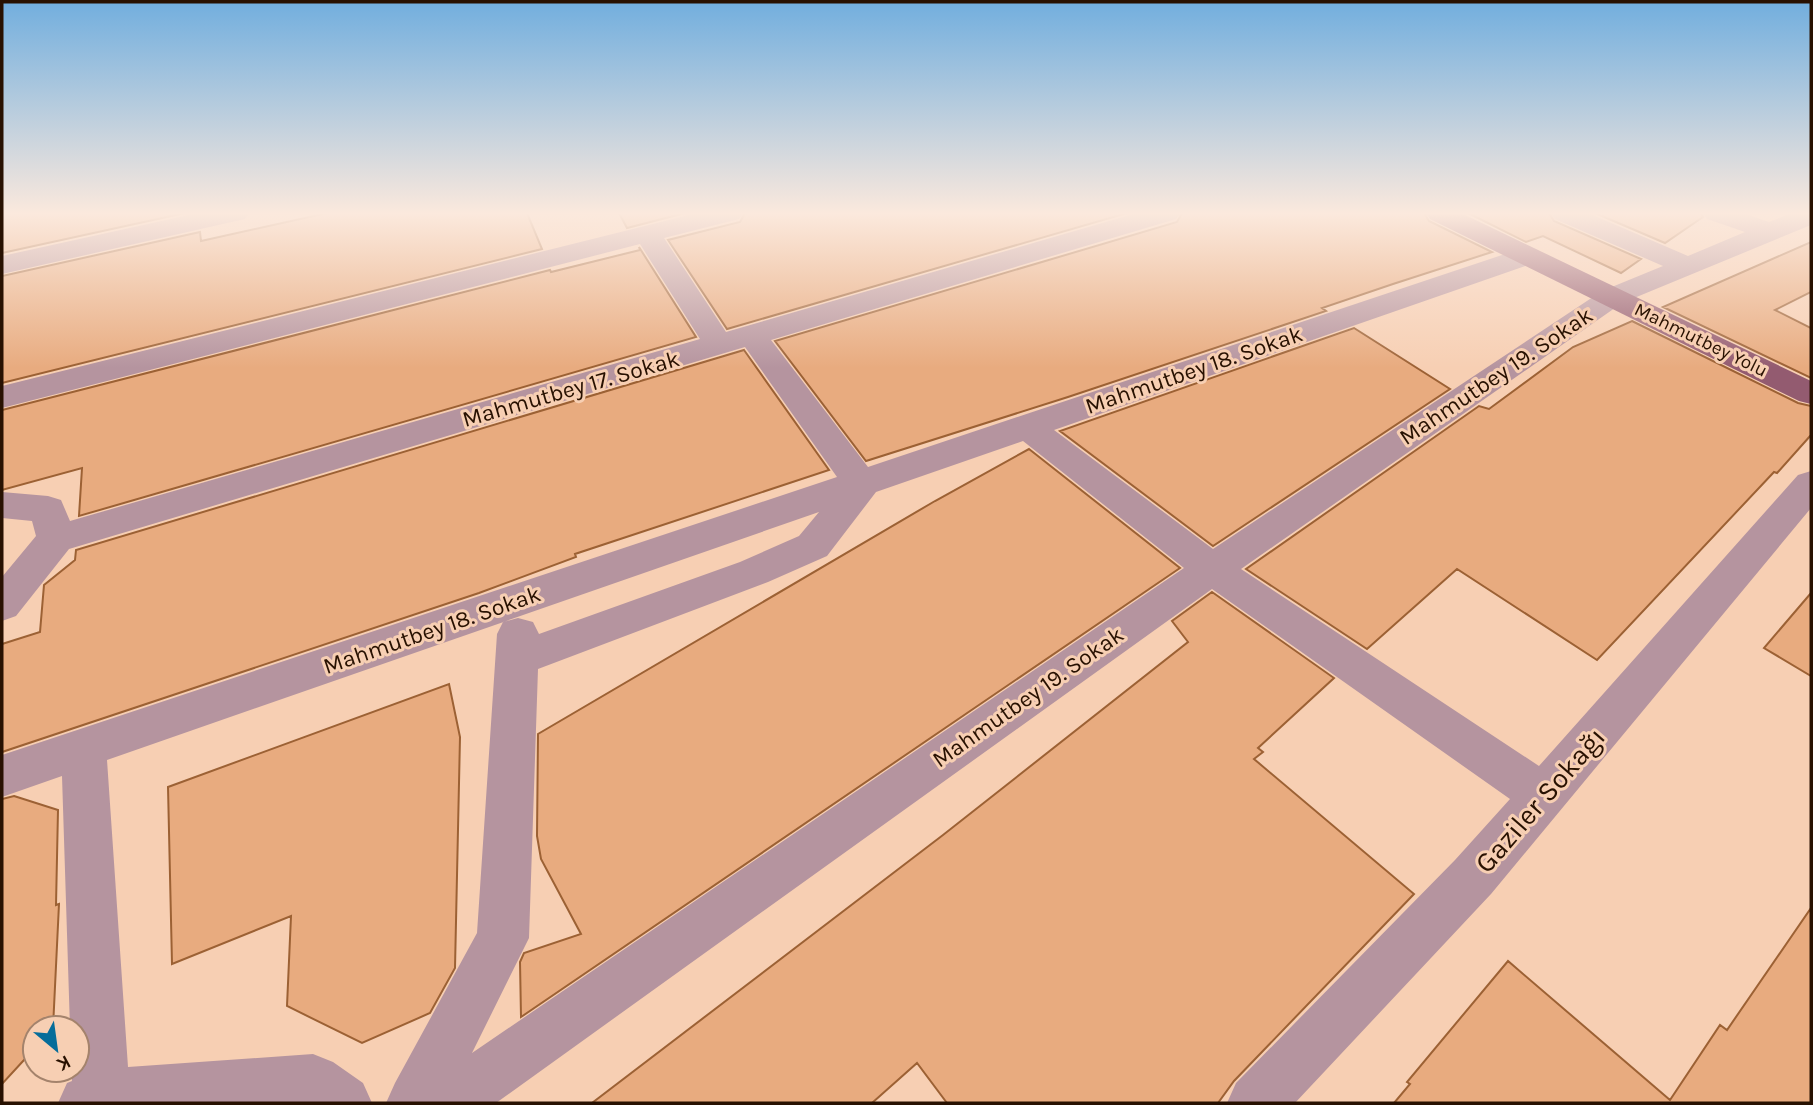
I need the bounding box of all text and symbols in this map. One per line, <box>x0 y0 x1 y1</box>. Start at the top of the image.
street label: Mahmutbey Yolu <box>1631 298 1771 382</box>
street label: Mahmutbey 19. Sokak <box>1394 301 1598 451</box>
street label: Mahmutbey 18. Sokak <box>1082 320 1306 420</box>
street label: Mahmutbey 17. Sokak <box>459 345 683 433</box>
street label: Mahmutbey 18. Sokak <box>320 580 544 680</box>
street label: Mahmutbey 19. Sokak <box>927 621 1129 773</box>
street label: Gaziler Sokağı <box>1468 721 1612 879</box>
north arrow <box>21 1014 91 1084</box>
text: K <box>52 1050 75 1076</box>

